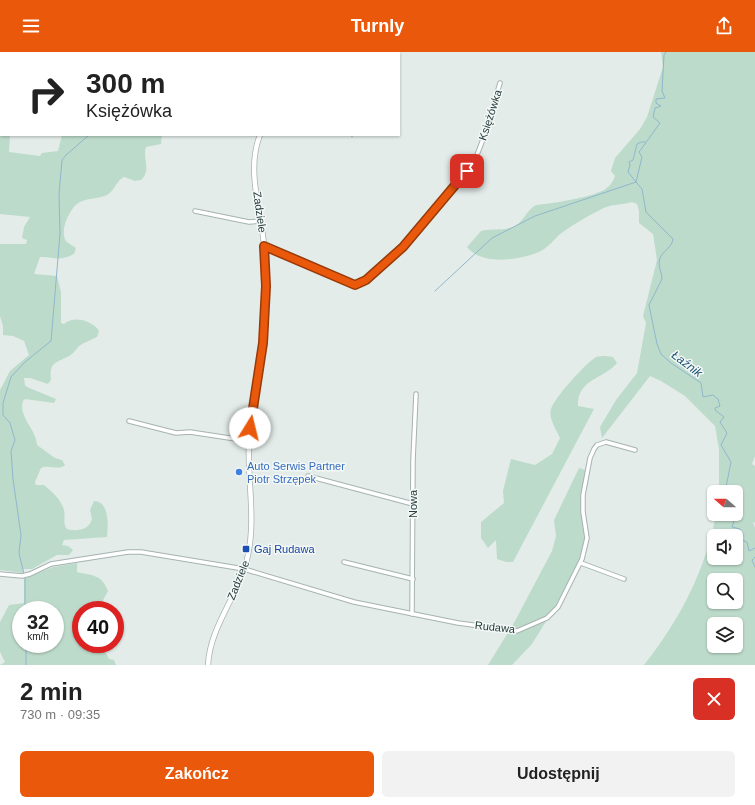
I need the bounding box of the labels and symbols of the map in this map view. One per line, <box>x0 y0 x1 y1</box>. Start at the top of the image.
street label: Księżówka <box>476 87 504 142</box>
pin <box>450 154 484 188</box>
street label: Zadziele <box>251 191 269 233</box>
water label: Łaźnik <box>669 348 706 381</box>
position arrow <box>229 407 271 449</box>
place label: Auto Serwis Partner Piotr Strzępek <box>247 460 345 485</box>
marker: Auto Serwis Partner Piotr Strzępek <box>234 467 244 477</box>
north arrow <box>707 485 743 521</box>
street label: Nowa <box>407 489 419 518</box>
place label: Gaj Rudawa <box>254 543 315 555</box>
marker: Gaj Rudawa <box>241 544 251 554</box>
street label: Zadziele <box>225 558 251 602</box>
speed limit sign: 40 <box>72 601 124 653</box>
street label: Rudawa <box>474 619 517 635</box>

